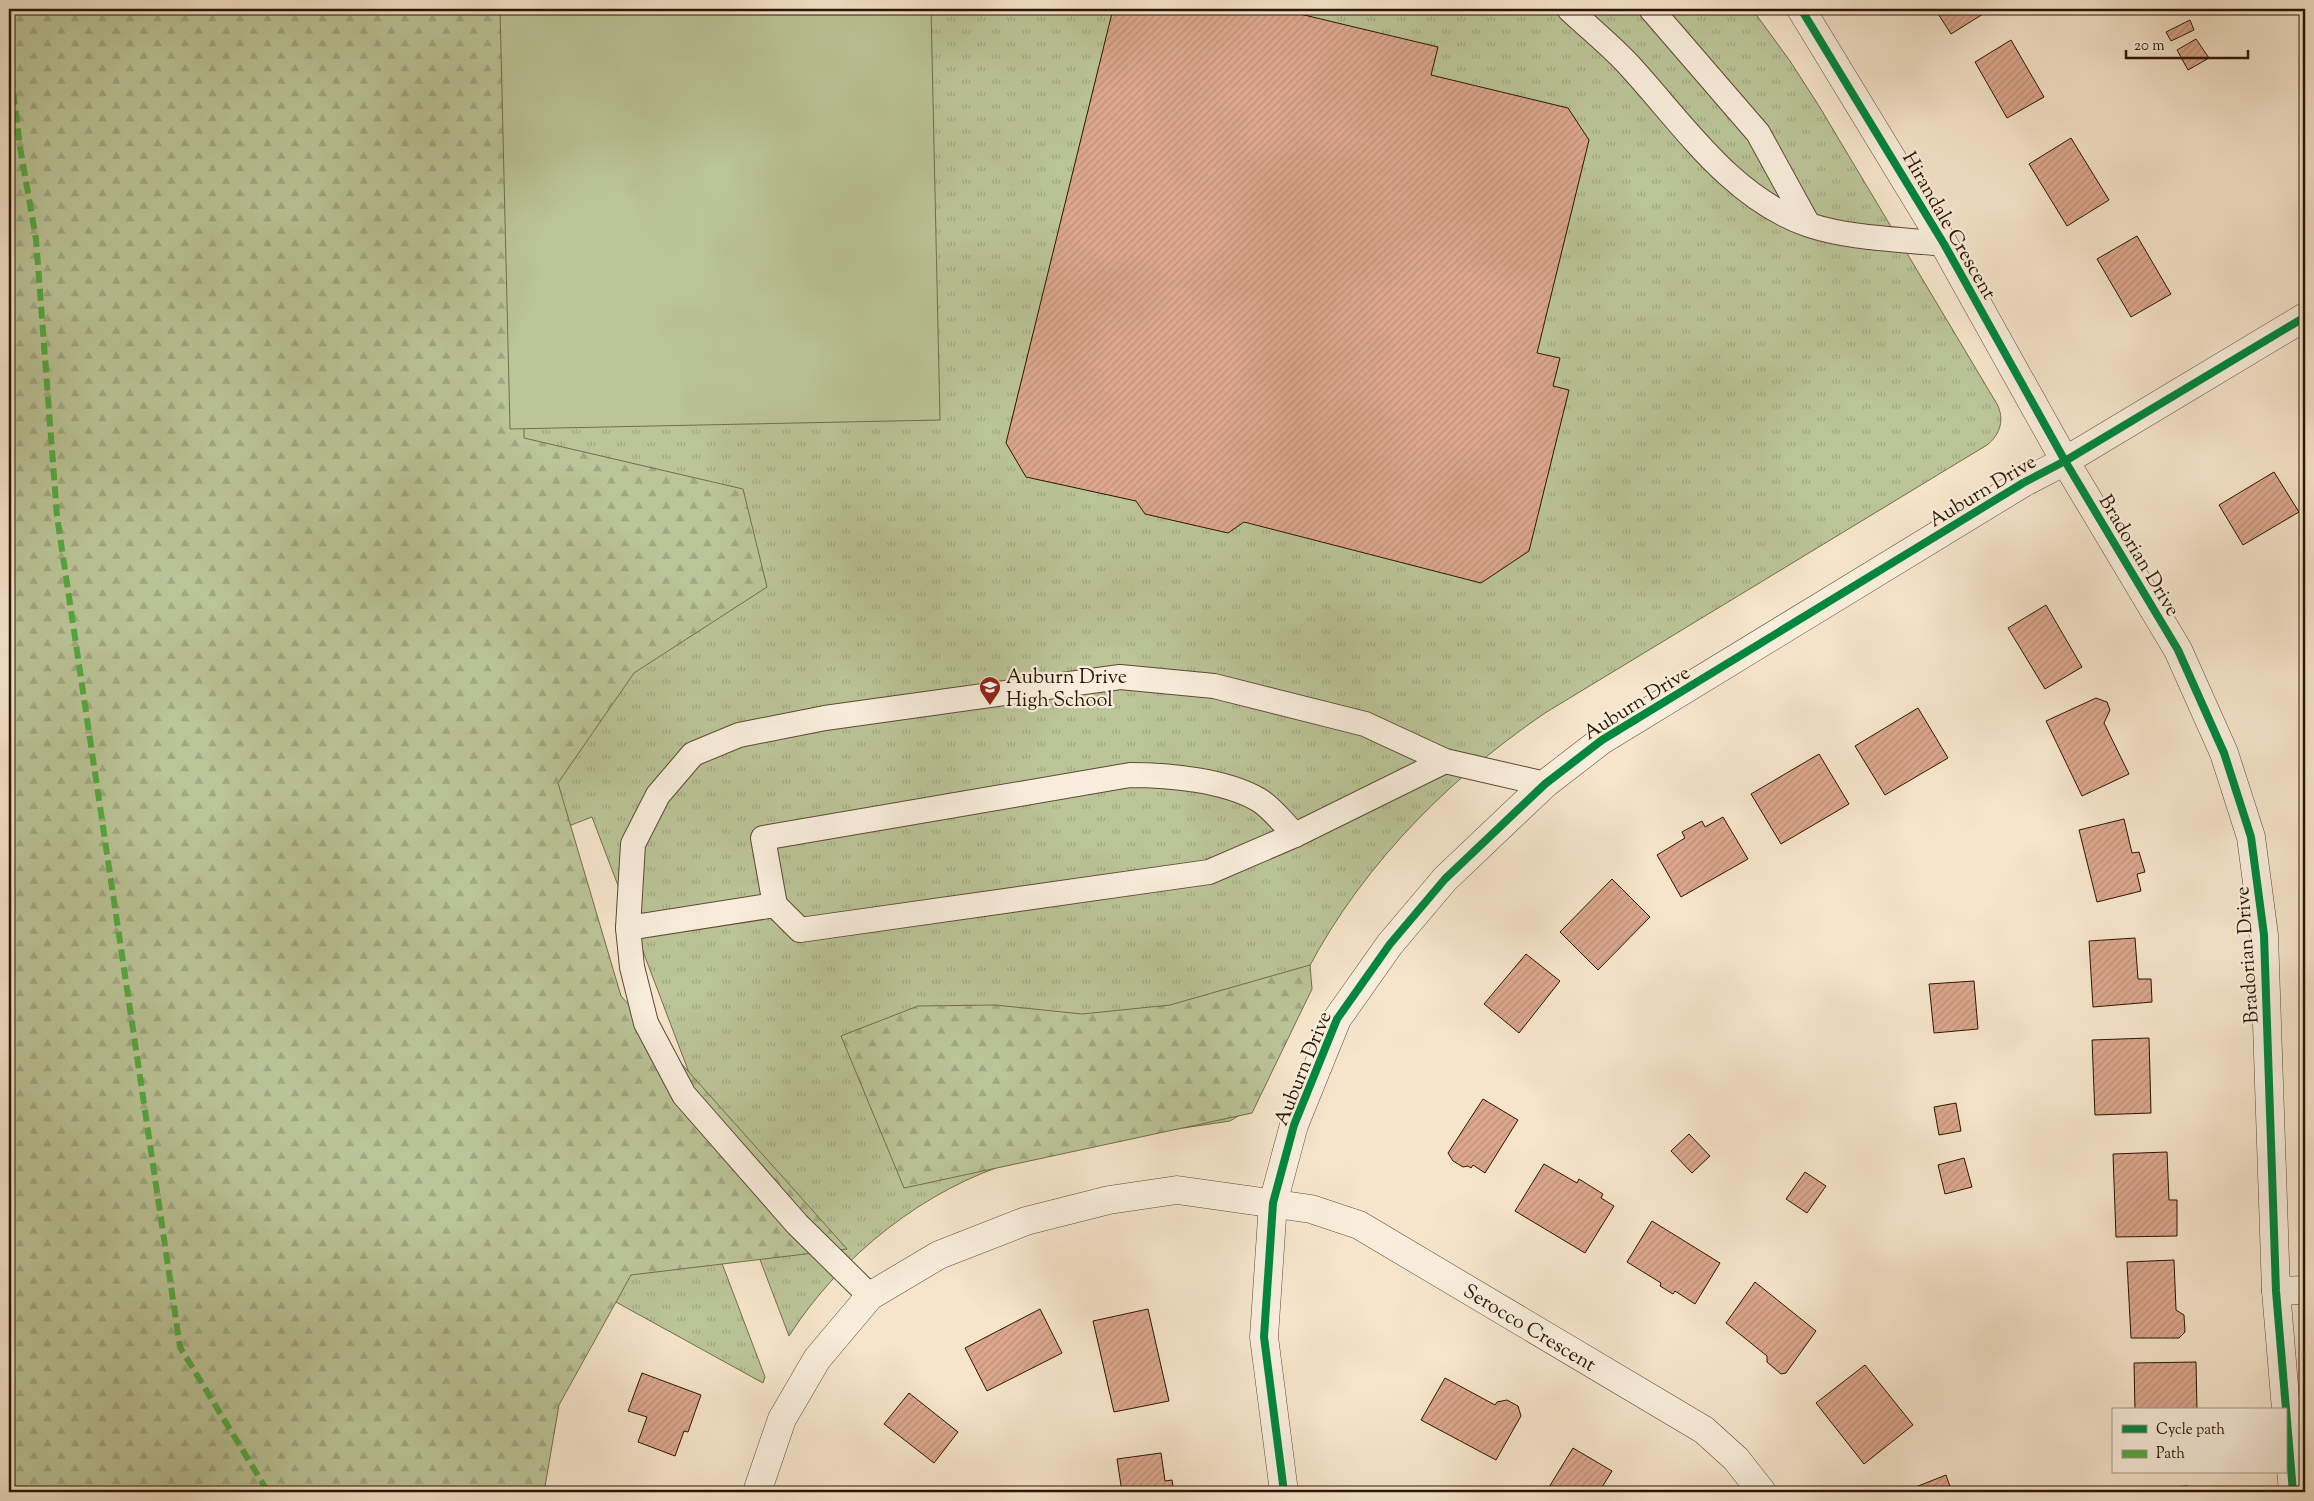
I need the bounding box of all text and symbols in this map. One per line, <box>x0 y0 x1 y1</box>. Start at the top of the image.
scale bar <box>2126 28 2249 60</box>
text: 20 m <box>2134 36 2165 57</box>
street label: Hirandale Crescent <box>1894 147 2002 306</box>
street label: Auburn Drive <box>1924 449 2043 536</box>
street label: Bradorian Drive <box>2090 490 2186 623</box>
street label: Auburn Drive <box>1578 660 1696 748</box>
place label: Auburn Drive High School <box>1006 664 1127 716</box>
school or university icon: Auburn Drive High School <box>978 675 1002 706</box>
street label: Bradorian Drive <box>2229 885 2268 1025</box>
street label: Auburn Drive <box>1268 1007 1340 1130</box>
street label: Serocco Crescent <box>1457 1278 1601 1380</box>
legend <box>2112 1408 2286 1474</box>
text: Cycle path <box>2156 1420 2225 1441</box>
text: Path <box>2156 1444 2185 1465</box>

